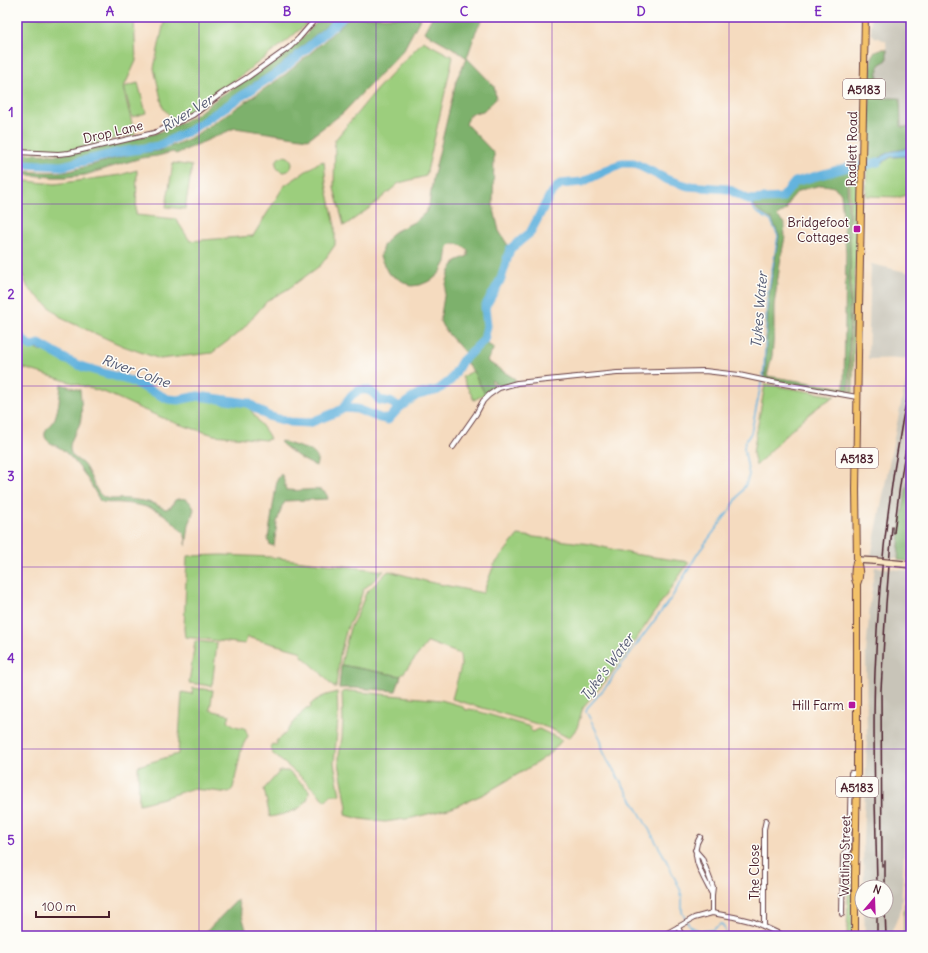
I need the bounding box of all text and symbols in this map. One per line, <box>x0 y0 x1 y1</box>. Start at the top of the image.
text: A <box>106 3 115 20</box>
text: B <box>283 3 292 20</box>
text: C <box>460 3 469 20</box>
text: D <box>636 3 646 20</box>
text: E <box>814 3 822 20</box>
road number: A5183 <box>843 79 885 99</box>
water label: River Ver <box>158 89 218 135</box>
text: 1 <box>8 104 14 121</box>
street label: Radlett Road <box>843 111 861 187</box>
street label: Drop Lane <box>81 117 145 147</box>
place label: Bridgefoot Cottages <box>787 214 850 246</box>
marker: Bridgefoot Cottages <box>852 224 862 234</box>
water label: Tykes Water <box>747 269 772 349</box>
text: 2 <box>7 286 15 303</box>
water label: River Colne <box>99 350 174 392</box>
road number: A5183 <box>836 448 878 468</box>
text: 3 <box>7 468 15 485</box>
water label: Tyke's Water <box>576 628 639 704</box>
text: 4 <box>7 650 15 667</box>
place label: Hill Farm <box>792 697 844 714</box>
marker: Hill Farm <box>847 700 857 710</box>
road number: A5183 <box>836 777 878 797</box>
street label: Watling Street <box>836 814 854 897</box>
text: 5 <box>7 832 15 849</box>
street label: The Close <box>746 844 763 900</box>
north arrow <box>854 879 894 919</box>
text: N <box>871 882 883 897</box>
scale bar <box>36 893 109 919</box>
text: 100 m <box>42 899 76 914</box>

